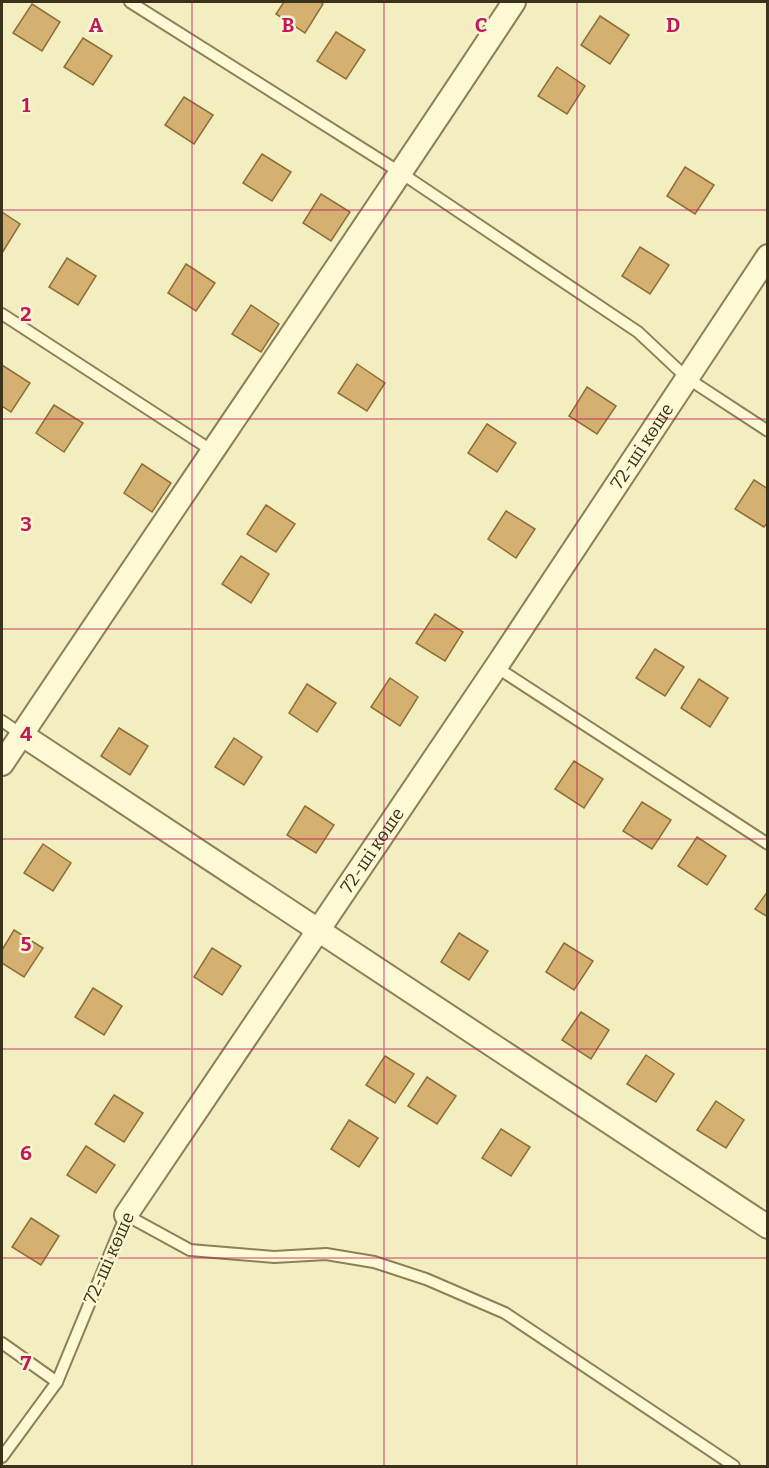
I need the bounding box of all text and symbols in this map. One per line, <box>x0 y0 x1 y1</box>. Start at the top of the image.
text: A <box>89 13 104 37</box>
text: B <box>282 13 295 37</box>
text: C <box>475 13 487 37</box>
text: D <box>666 13 680 37</box>
text: 1 <box>22 93 31 117</box>
text: 2 <box>20 302 32 326</box>
street label: 72-ші көше <box>606 399 678 493</box>
text: 3 <box>20 512 32 536</box>
text: 4 <box>20 722 32 746</box>
street label: 72-ші көше <box>336 803 409 897</box>
text: 5 <box>21 932 32 956</box>
text: 6 <box>20 1141 32 1165</box>
street label: 72-ші көше <box>79 1209 139 1307</box>
text: 7 <box>21 1351 32 1375</box>

